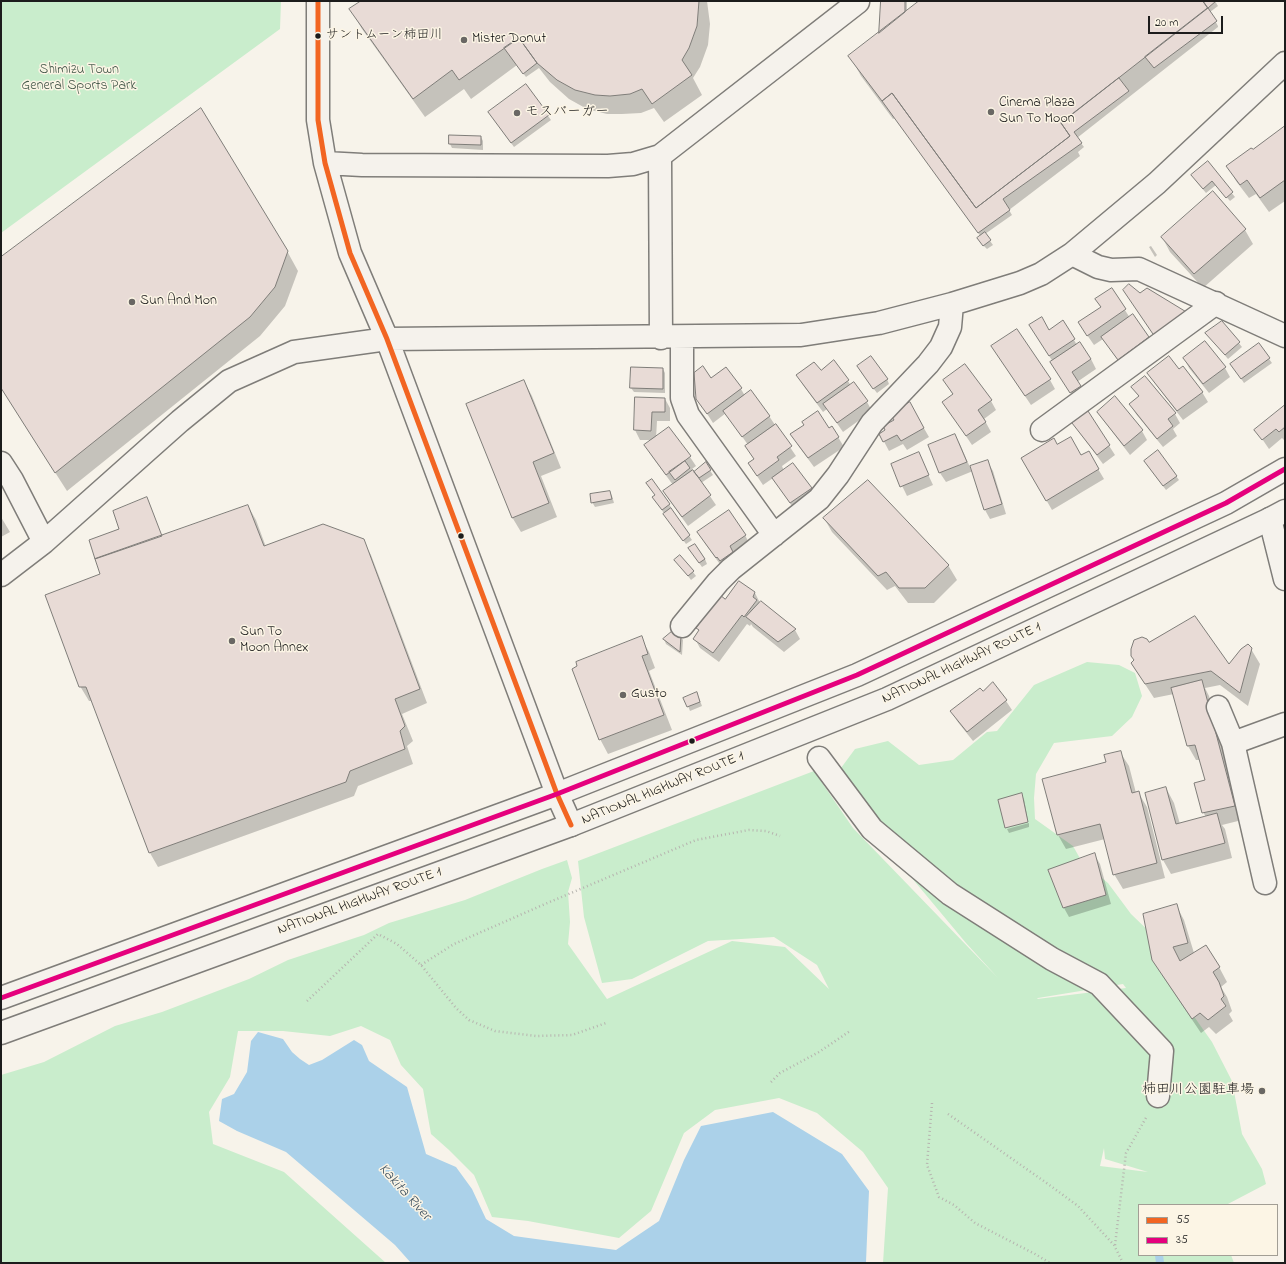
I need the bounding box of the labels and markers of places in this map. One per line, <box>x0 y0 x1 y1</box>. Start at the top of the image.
place label: サントムーン柿田川 <box>326 28 442 44</box>
marker: サントムーン柿田川 <box>313 31 323 41</box>
place label: Mister Donut <box>472 32 546 48</box>
marker: Mister Donut <box>459 35 469 45</box>
place label: Cinema Plaza Sun To Moon <box>999 96 1075 128</box>
place label: モスバーガー <box>525 105 609 121</box>
marker: Cinema Plaza Sun To Moon <box>986 107 996 117</box>
marker: モスバーガー <box>512 108 522 118</box>
place label: Sun And Mon <box>140 294 217 310</box>
marker: Sun And Mon <box>127 297 137 307</box>
unlabelled marker <box>456 531 466 541</box>
place label: Sun To Moon Annex <box>240 625 308 658</box>
marker: Sun To Moon Annex <box>227 636 237 646</box>
place label: Gusto <box>631 687 667 703</box>
marker: Gusto <box>618 690 628 700</box>
unlabelled marker <box>687 736 697 746</box>
place label: 柿田川公園駐車場 <box>1142 1083 1254 1099</box>
marker: 柿田川公園駐車場 <box>1257 1086 1267 1096</box>

